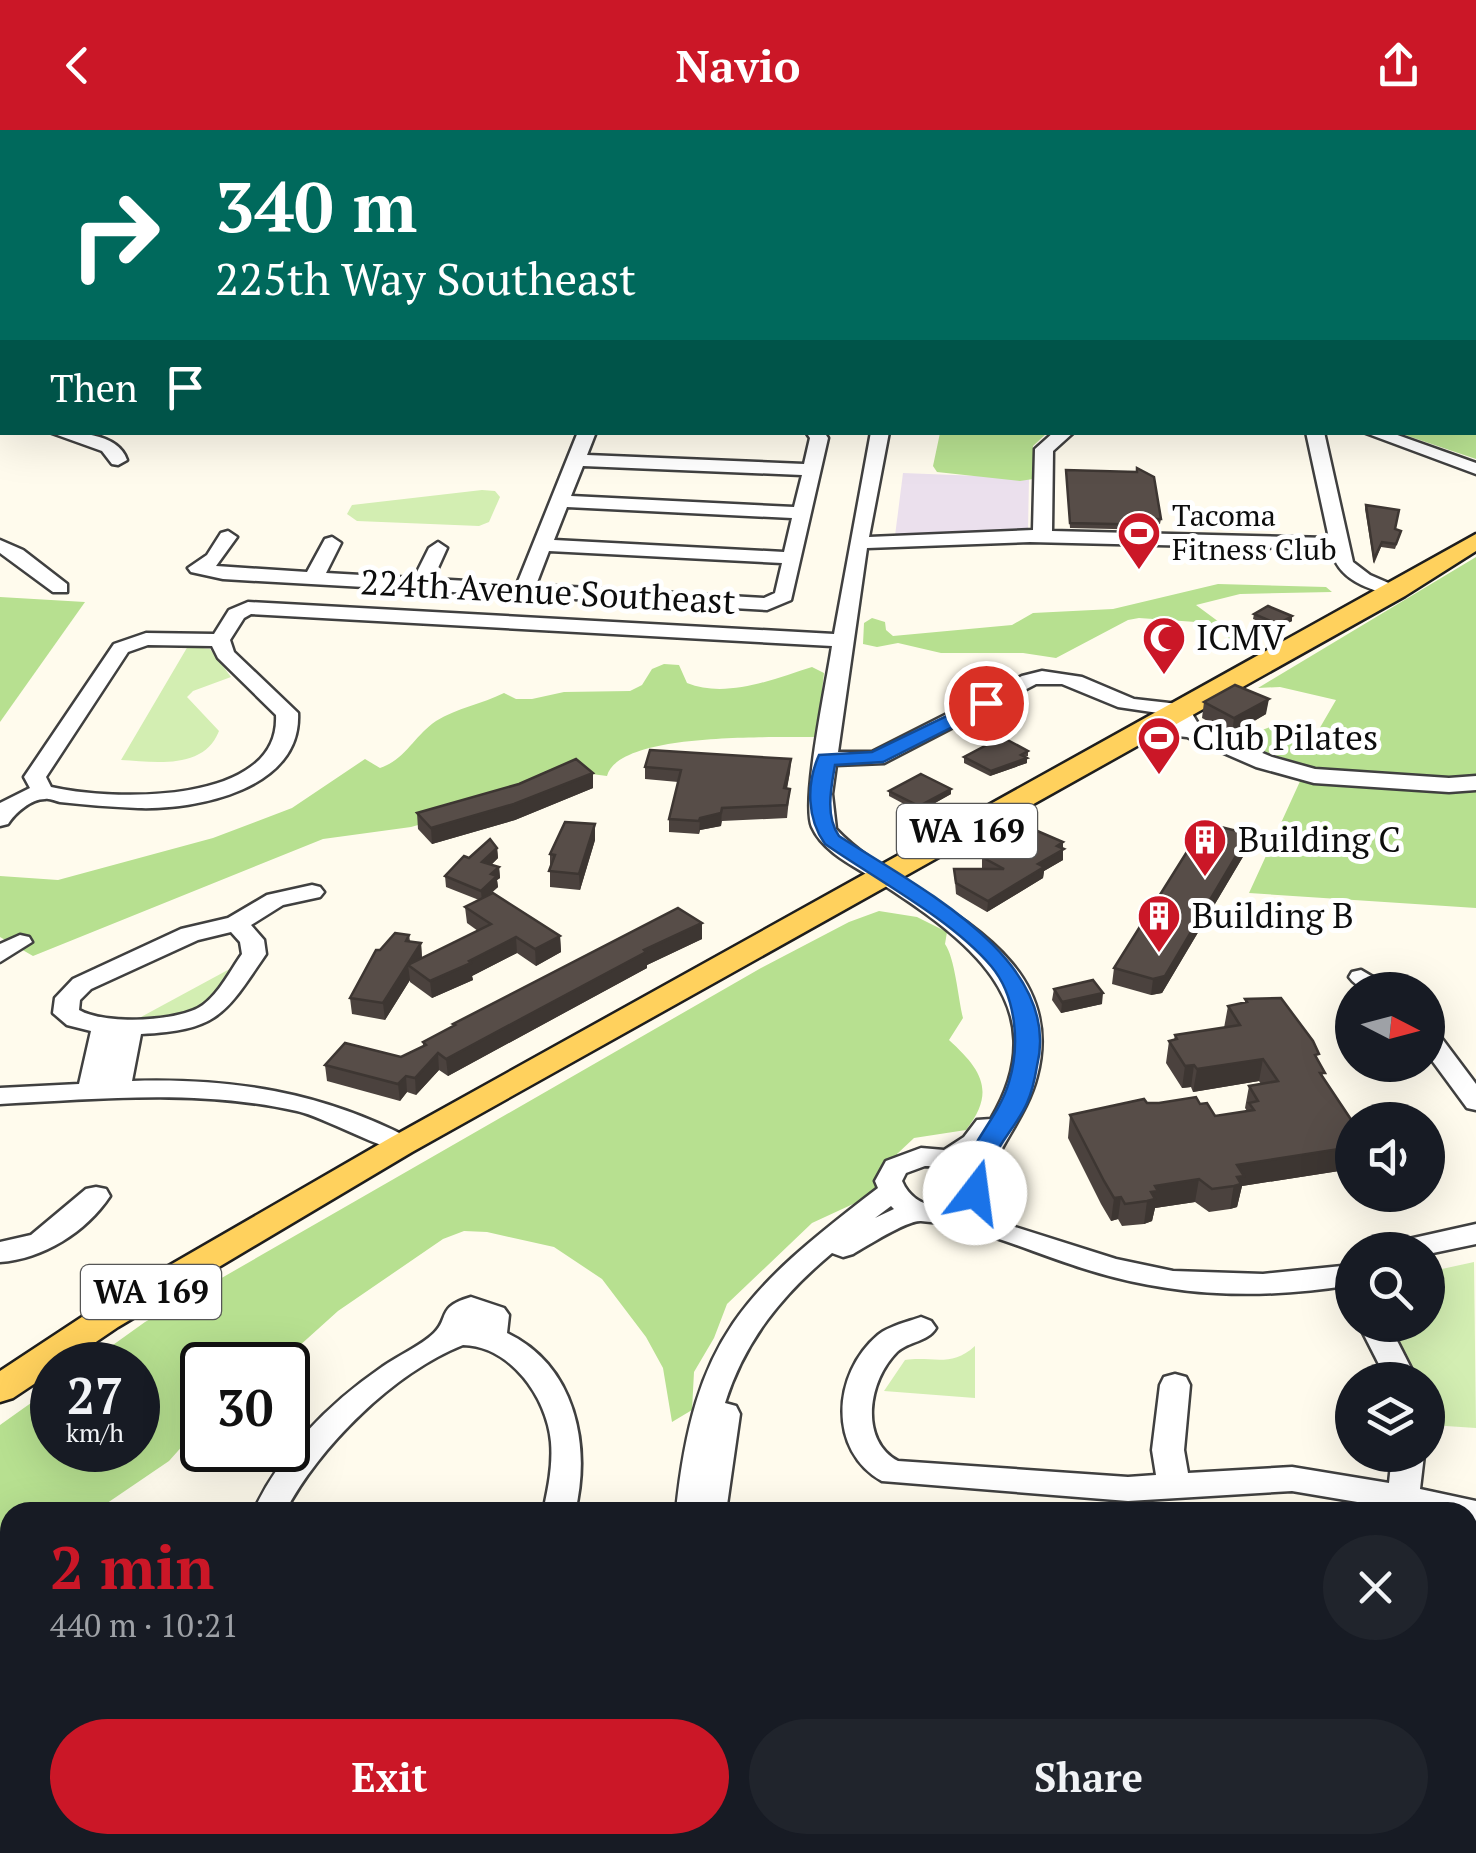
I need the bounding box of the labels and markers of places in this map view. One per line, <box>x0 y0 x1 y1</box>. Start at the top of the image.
place label: Tacoma Fitness Club <box>1172 495 1337 569</box>
sports icon: Tacoma Fitness Club <box>1116 510 1162 571</box>
place label: ICMV <box>1196 614 1285 660</box>
mosque icon: ICMV <box>1141 615 1187 676</box>
pin <box>944 661 1029 746</box>
place label: Club Pilates <box>1192 714 1378 760</box>
sports icon: Club Pilates <box>1136 715 1182 776</box>
place label: Building C <box>1238 816 1401 862</box>
building icon: Building C <box>1182 817 1228 878</box>
place label: Building B <box>1192 892 1354 938</box>
building icon: Building B <box>1136 893 1182 954</box>

